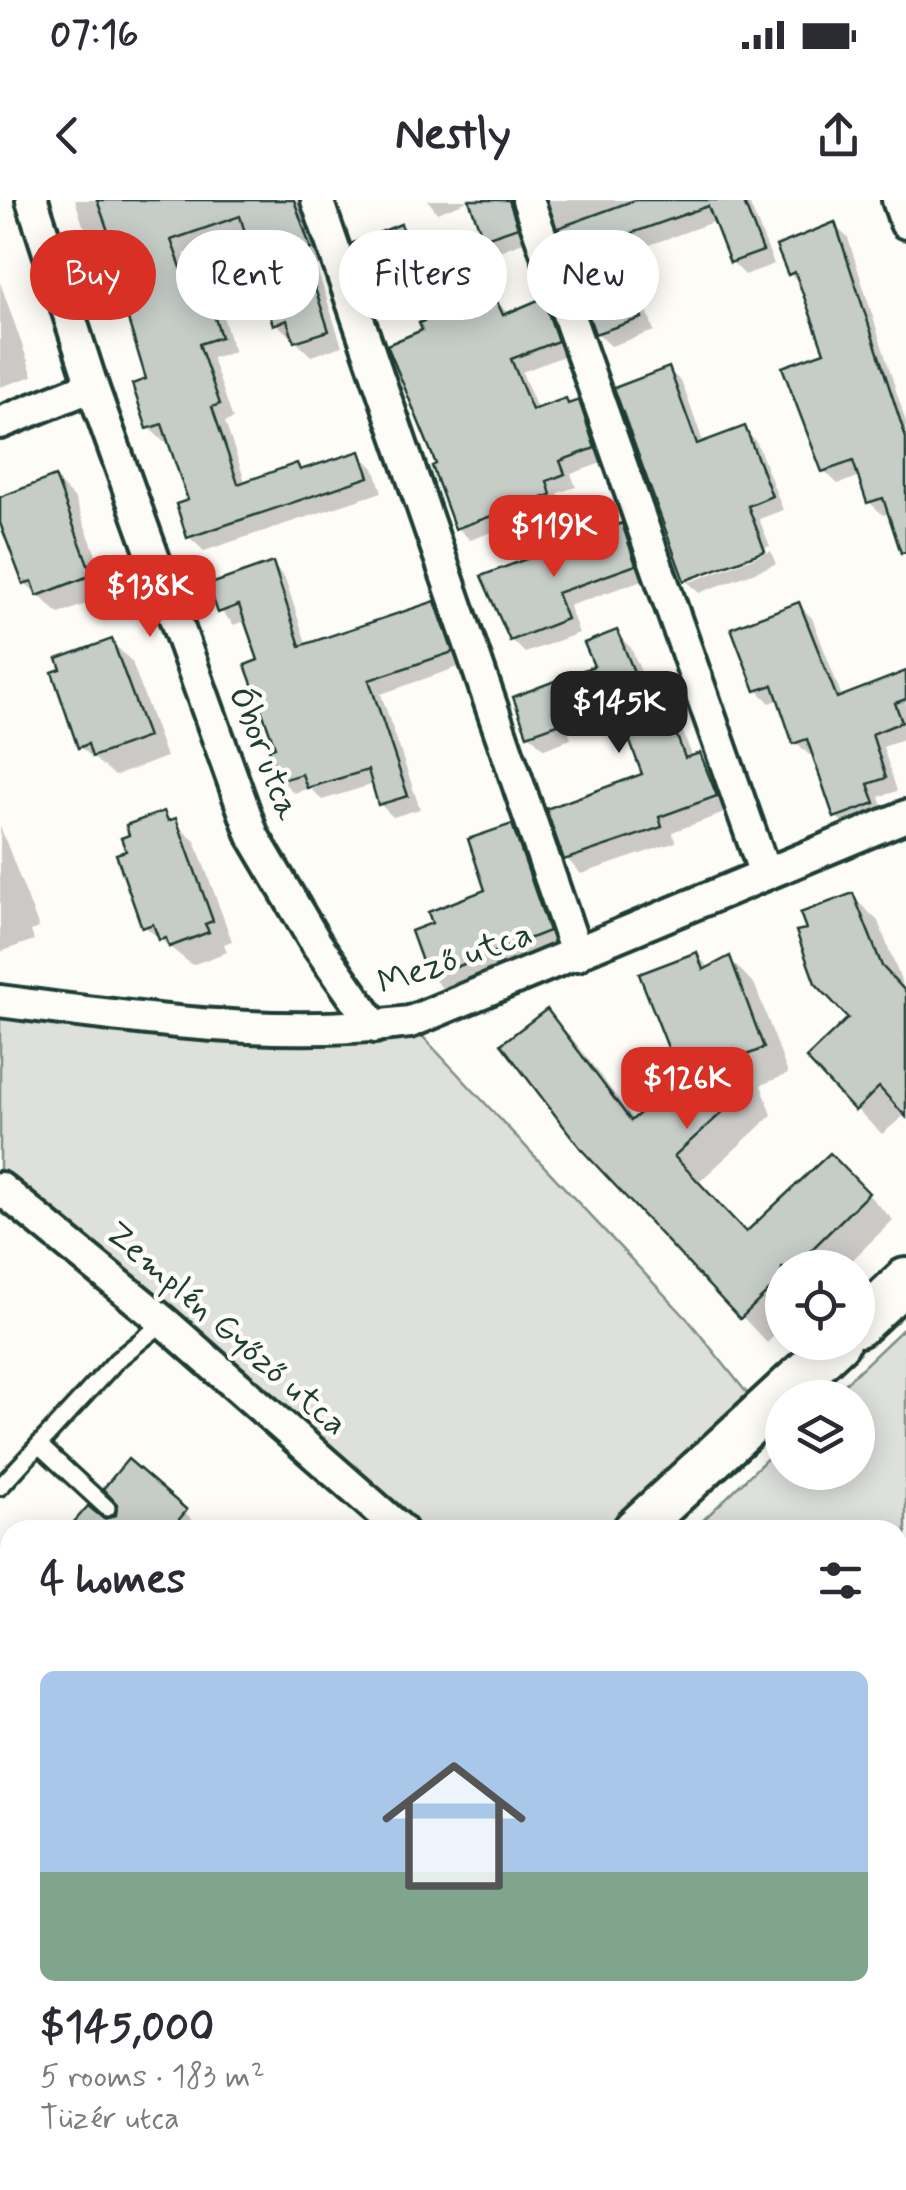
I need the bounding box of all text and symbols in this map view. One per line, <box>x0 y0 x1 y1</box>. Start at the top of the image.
text: 07:16 <box>50 11 139 60</box>
text: Nestly <box>395 106 511 165</box>
icon: back <box>40 108 95 163</box>
icon: share <box>811 108 866 163</box>
chip: Buy <box>30 230 156 320</box>
chip: Rent <box>176 230 319 320</box>
chip: Filters <box>339 230 507 320</box>
chip: New <box>527 230 659 320</box>
pin: $119K <box>484 495 624 580</box>
text: $119K <box>511 506 597 548</box>
pin: $138K <box>80 555 220 640</box>
text: $138K <box>107 566 193 608</box>
pin: $145K <box>549 671 689 756</box>
street label: Óbor utca <box>217 679 311 827</box>
text: $145K <box>573 682 665 724</box>
street label: Mező utca <box>372 911 538 1007</box>
pin: $126K <box>617 1047 757 1132</box>
text: $126K <box>643 1058 731 1100</box>
street label: Zemplén Győző utca <box>95 1211 357 1447</box>
map controls <box>765 1250 875 1490</box>
button: locate <box>765 1250 875 1360</box>
button: layers <box>765 1380 875 1490</box>
text: 4 homes <box>40 1553 186 1608</box>
icon: filters <box>813 1553 868 1608</box>
icon: home <box>364 1736 544 1916</box>
text: $145,000 <box>40 2001 214 2056</box>
text: 5 rooms · 183 m² <box>40 2056 265 2098</box>
text: Tüzér utca <box>40 2098 180 2140</box>

